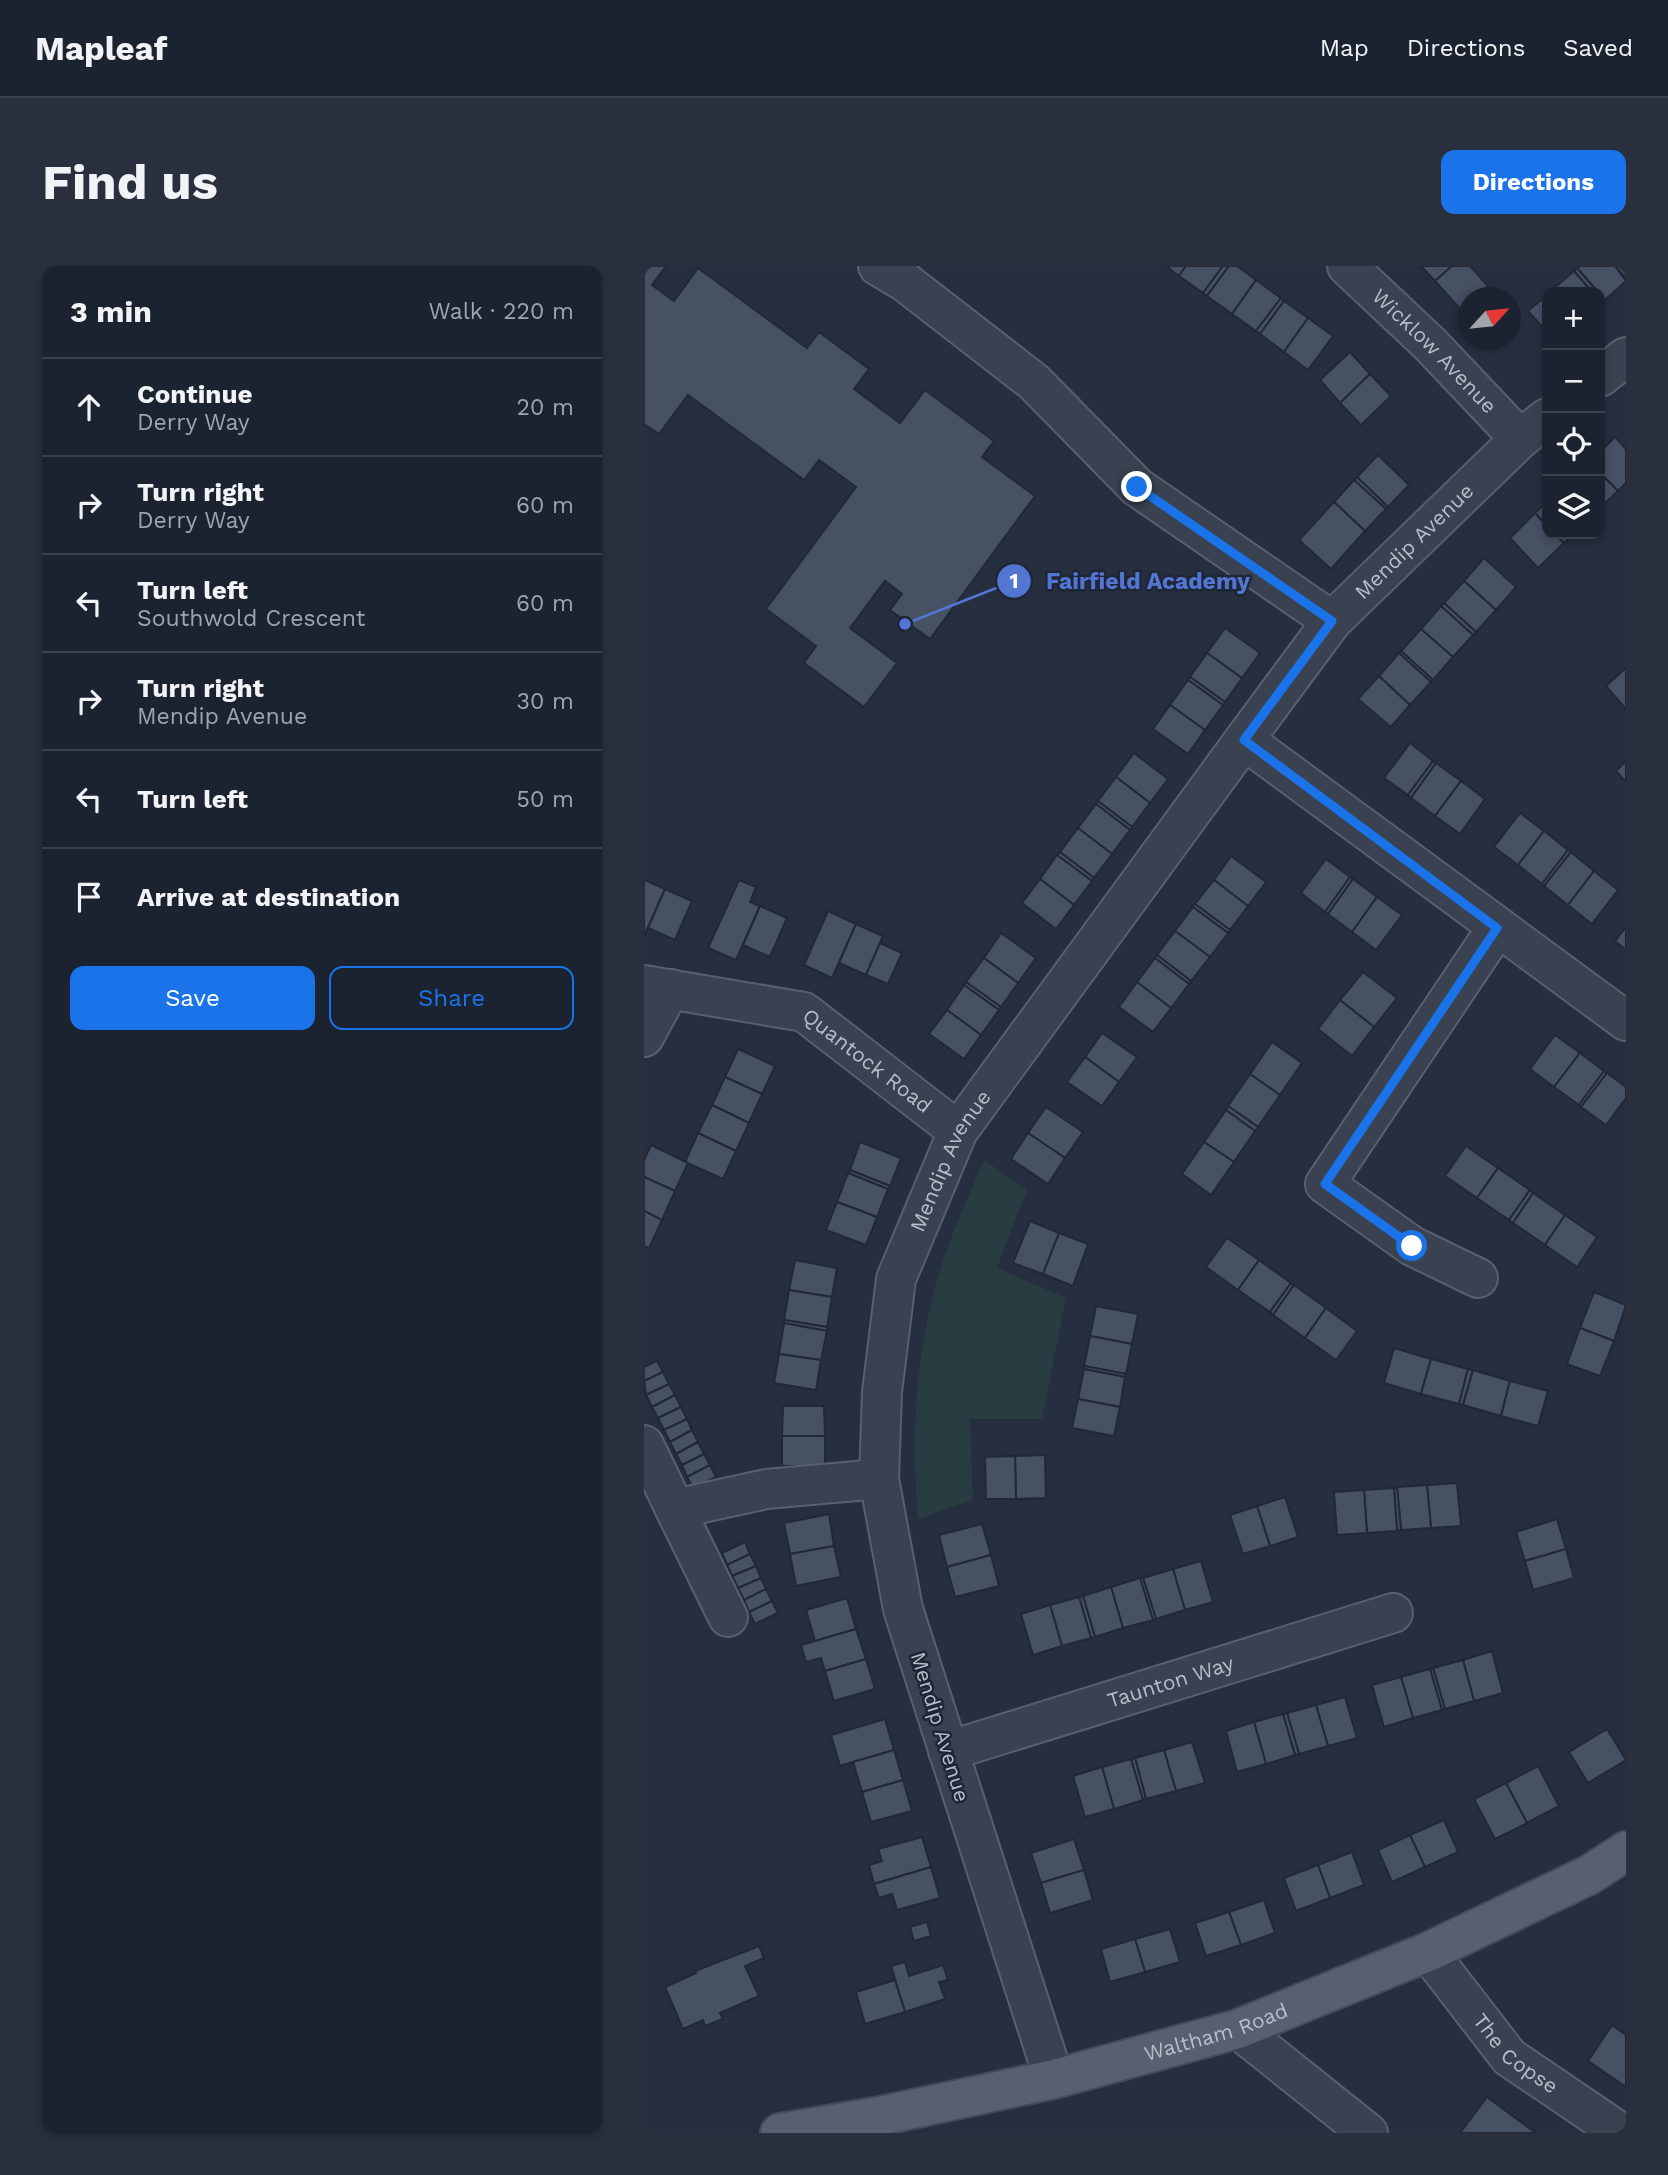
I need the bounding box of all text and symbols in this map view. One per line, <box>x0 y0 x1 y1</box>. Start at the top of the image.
text: Mapleaf <box>35 29 167 68</box>
text: Map <box>1320 34 1369 62</box>
text: Directions <box>1407 34 1525 62</box>
text: Saved <box>1563 34 1633 62</box>
button: Directions <box>1441 150 1626 214</box>
text: Find us <box>42 153 218 211</box>
street label: Wicklow Avenue <box>1367 283 1502 418</box>
north arrow <box>1458 287 1521 350</box>
map controls <box>1542 287 1605 539</box>
button: + <box>1542 287 1605 350</box>
text: 3 min <box>70 294 152 329</box>
text: Walk · 220 m <box>428 298 574 325</box>
button: − <box>1542 350 1605 413</box>
text: Continue <box>137 379 253 409</box>
icon: ahead <box>70 388 108 426</box>
text: 20 m <box>517 394 574 421</box>
text: Derry Way <box>137 409 250 436</box>
button: locate <box>1542 413 1605 476</box>
route end <box>1121 471 1152 502</box>
button: layers <box>1542 476 1605 539</box>
text: Turn right <box>137 477 264 507</box>
street label: Mendip Avenue <box>1349 478 1478 604</box>
icon: right <box>70 486 108 524</box>
text: 60 m <box>516 492 574 519</box>
text: Derry Way <box>137 507 250 534</box>
callout: Fairfield Academy <box>996 559 1264 603</box>
text: 1 <box>1009 568 1019 593</box>
text: Fairfield Academy <box>1046 568 1250 595</box>
text: Turn left <box>137 575 248 605</box>
icon: left <box>70 584 108 622</box>
text: 60 m <box>516 590 574 617</box>
text: Southwold Crescent <box>137 605 365 632</box>
text: Turn right <box>137 673 264 703</box>
icon: right <box>70 682 108 720</box>
text: 30 m <box>517 688 574 715</box>
text: Mendip Avenue <box>137 703 307 730</box>
icon: left <box>70 780 108 818</box>
text: Turn left <box>137 784 248 814</box>
text: 50 m <box>517 786 574 813</box>
icon: arrive <box>70 878 108 916</box>
text: Arrive at destination <box>137 882 400 912</box>
button: Save <box>70 966 315 1030</box>
button: Share <box>329 966 574 1030</box>
street label: Quantock Road <box>798 1003 937 1118</box>
street label: Mendip Avenue <box>904 1085 996 1235</box>
route start <box>1396 1230 1427 1261</box>
street label: Mendip Avenue <box>906 1649 975 1805</box>
street label: Taunton Way <box>1104 1650 1237 1713</box>
street label: Waltham Road <box>1141 1997 1291 2066</box>
street label: The Copse <box>1468 2008 1563 2099</box>

